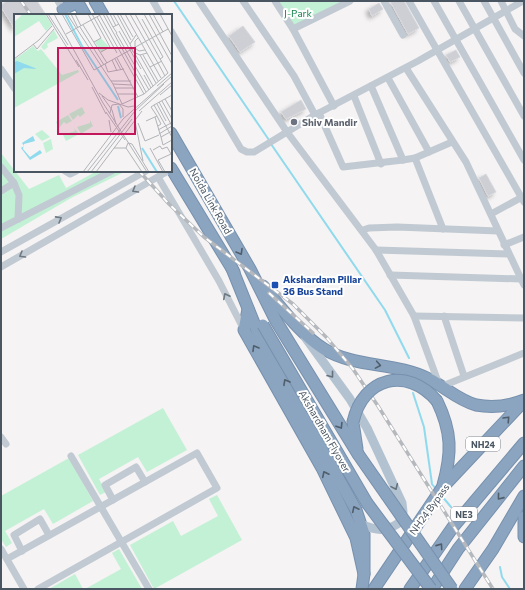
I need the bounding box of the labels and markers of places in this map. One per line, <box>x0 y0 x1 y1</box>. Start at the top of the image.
place label: Shiv Mandir <box>302 116 357 128</box>
marker: Shiv Mandir <box>289 117 299 127</box>
place label: Akshardam Pillar 36 Bus Stand <box>283 273 362 297</box>
marker: Akshardam Pillar 36 Bus Stand <box>270 280 280 290</box>

